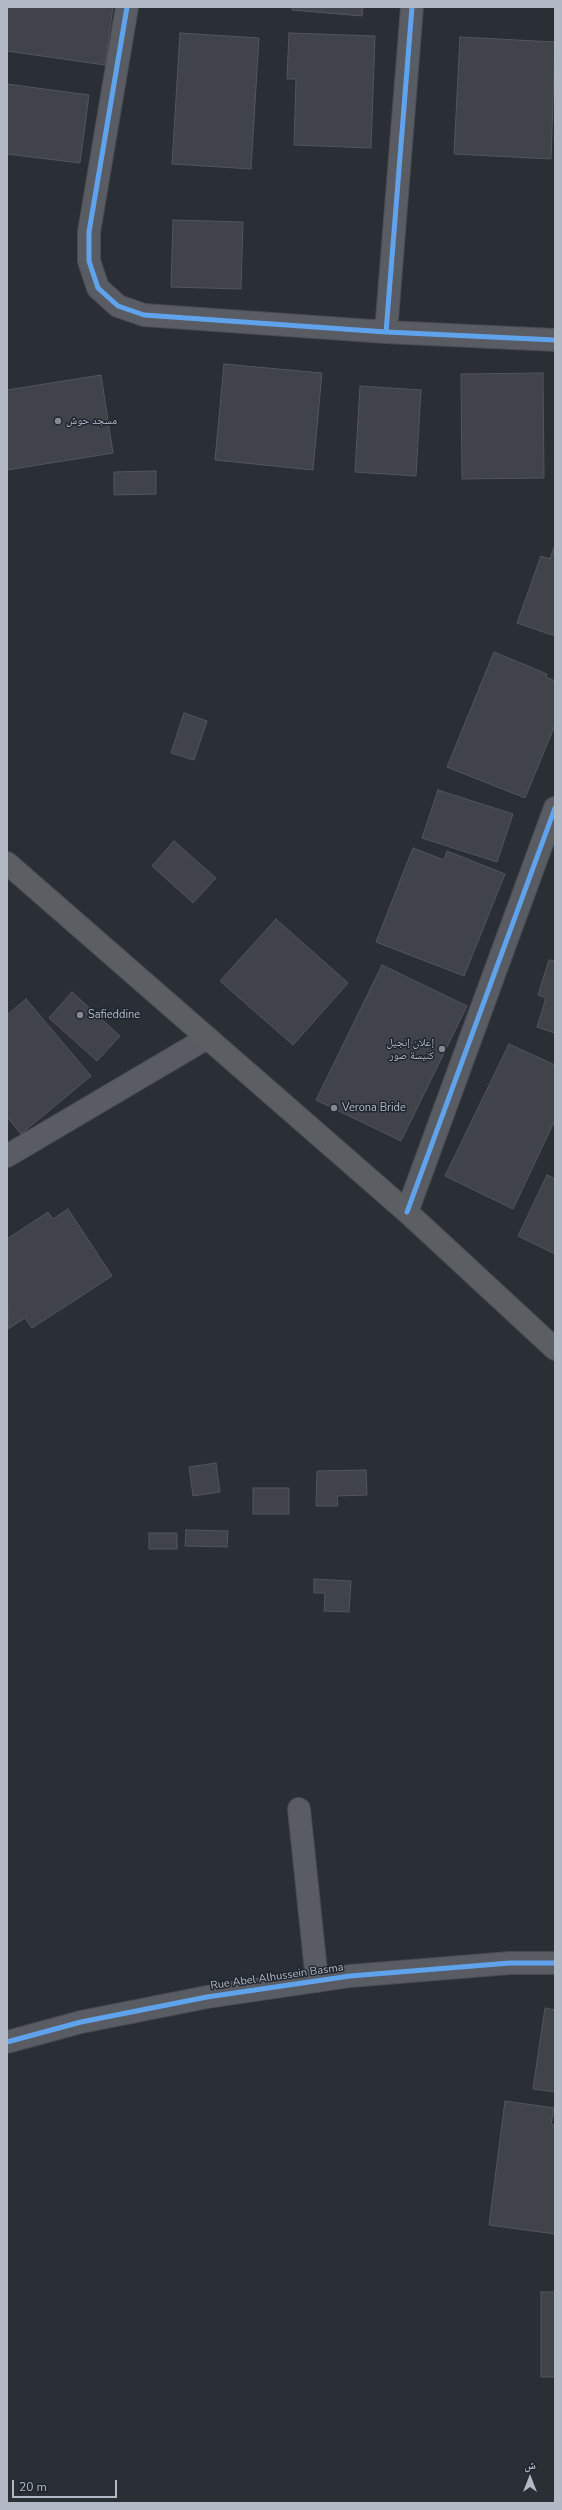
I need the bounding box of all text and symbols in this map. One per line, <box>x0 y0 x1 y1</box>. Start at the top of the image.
place label: مسجد حوش <box>66 414 117 428</box>
marker: مسجد حوش <box>53 416 63 426</box>
place label: Safieddine <box>88 1008 140 1022</box>
marker: Safieddine <box>75 1010 85 1020</box>
place label: إعلان إنجيل كنيسة صور <box>386 1036 434 1062</box>
marker: إعلان إنجيل كنيسة صور <box>437 1044 447 1054</box>
place label: Verona Bride <box>342 1101 406 1115</box>
marker: Verona Bride <box>329 1103 339 1113</box>
street label: Rue Abel Alhussein Basma <box>210 1961 344 1993</box>
north arrow <box>510 2458 550 2498</box>
text: ش <box>524 2458 536 2473</box>
scale bar <box>14 2472 119 2498</box>
text: 20 m <box>19 2479 47 2495</box>

